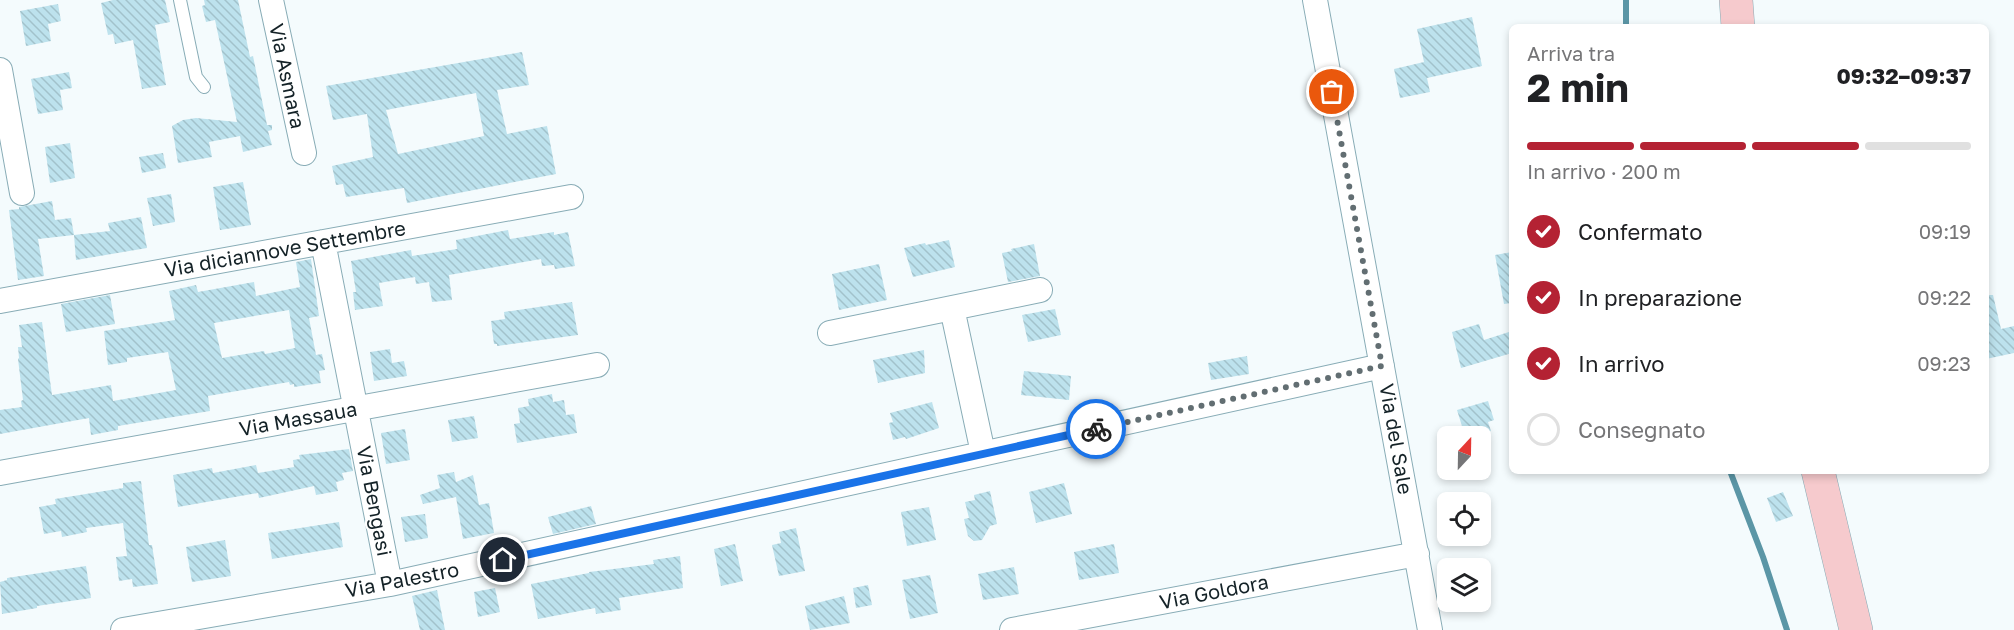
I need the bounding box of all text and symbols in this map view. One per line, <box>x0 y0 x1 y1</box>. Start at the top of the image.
street label: Via Asmara <box>265 21 311 131</box>
text: Arriva tra <box>1527 41 1615 65</box>
text: 09:32–09:37 <box>1836 62 1971 89</box>
text: 2 min <box>1527 64 1629 111</box>
pin <box>1306 66 1357 117</box>
icon: bag <box>1315 75 1348 108</box>
text: In arrivo · 200 m <box>1527 159 1681 183</box>
street label: Via diciannove Settembre <box>162 215 407 281</box>
icon: check <box>1527 215 1560 248</box>
text: Confermato <box>1578 218 1703 245</box>
text: 09:19 <box>1919 219 1971 243</box>
icon: check <box>1527 281 1560 314</box>
text: In preparazione <box>1578 284 1742 311</box>
text: 09:22 <box>1917 285 1971 309</box>
icon: check <box>1527 347 1560 380</box>
text: In arrivo <box>1578 350 1665 377</box>
text: 09:23 <box>1917 351 1971 375</box>
street label: Via del Sale <box>1375 381 1419 496</box>
street label: Via Massaua <box>237 396 359 440</box>
courier <box>1066 399 1126 459</box>
icon: bike <box>1080 413 1113 446</box>
text: Consegnato <box>1578 416 1705 443</box>
north arrow <box>1437 426 1491 480</box>
map controls <box>1437 426 1491 612</box>
street label: Via Bengasi <box>353 444 397 558</box>
button: locate <box>1437 492 1491 546</box>
pin <box>477 534 528 585</box>
icon: home <box>486 543 519 576</box>
street label: Via Palestro <box>343 556 461 602</box>
button: layers <box>1437 558 1491 612</box>
street label: Via Goldora <box>1157 569 1270 613</box>

